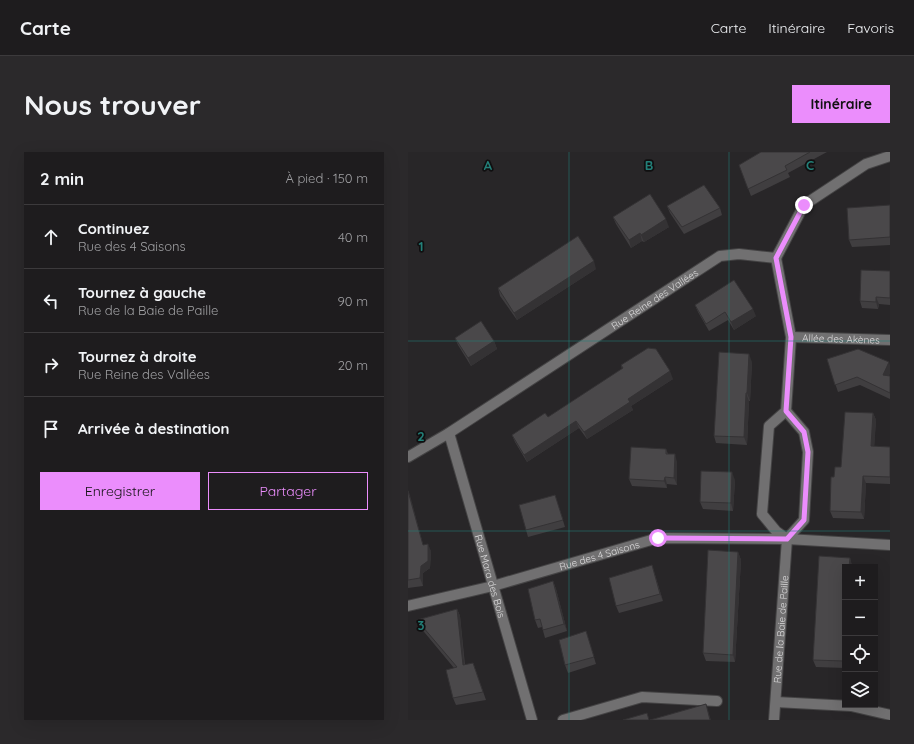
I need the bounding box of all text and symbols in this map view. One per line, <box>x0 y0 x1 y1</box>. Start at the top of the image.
text: Carte <box>20 16 71 40</box>
text: Carte <box>711 19 746 37</box>
text: Itinéraire <box>768 19 825 37</box>
text: Favoris <box>847 19 894 37</box>
button: Itinéraire <box>792 85 890 123</box>
text: Nous trouver <box>24 87 201 122</box>
text: A <box>484 157 493 173</box>
text: B <box>645 157 653 173</box>
text: C <box>806 157 814 173</box>
text: 2 min <box>40 168 84 189</box>
text: À pied · 150 m <box>285 170 368 186</box>
route end <box>795 196 813 214</box>
text: Continuez <box>78 219 149 238</box>
icon: ahead <box>40 226 62 248</box>
text: 40 m <box>338 229 368 245</box>
text: Rue des 4 Saisons <box>78 238 186 254</box>
text: 1 <box>418 238 424 254</box>
street label: Rue Reine des Vallées <box>608 265 701 332</box>
text: Tournez à gauche <box>78 283 206 302</box>
icon: left <box>40 290 62 312</box>
text: 90 m <box>338 293 368 309</box>
text: Rue de la Baie de Paille <box>78 302 218 318</box>
street label: Allée des Akènes <box>802 331 880 346</box>
text: Tournez à droite <box>78 347 197 366</box>
icon: right <box>40 354 62 376</box>
text: 20 m <box>338 357 368 373</box>
text: Rue Reine des Vallées <box>78 366 210 382</box>
icon: arrive <box>40 418 62 440</box>
text: Arrivée à destination <box>78 419 230 438</box>
text: 2 <box>417 428 425 444</box>
button: Enregistrer <box>40 472 200 510</box>
button: Partager <box>208 472 368 510</box>
route start <box>649 529 667 547</box>
street label: Rue Mara des Bois <box>472 533 509 620</box>
street label: Rue des 4 Saisons <box>558 537 641 573</box>
map controls <box>842 564 878 708</box>
button: + <box>842 564 878 600</box>
street label: Rue de la Baie de Paille <box>770 575 791 684</box>
button: − <box>842 600 878 636</box>
text: 3 <box>418 617 425 633</box>
button: locate <box>842 636 878 672</box>
button: layers <box>842 672 878 708</box>

